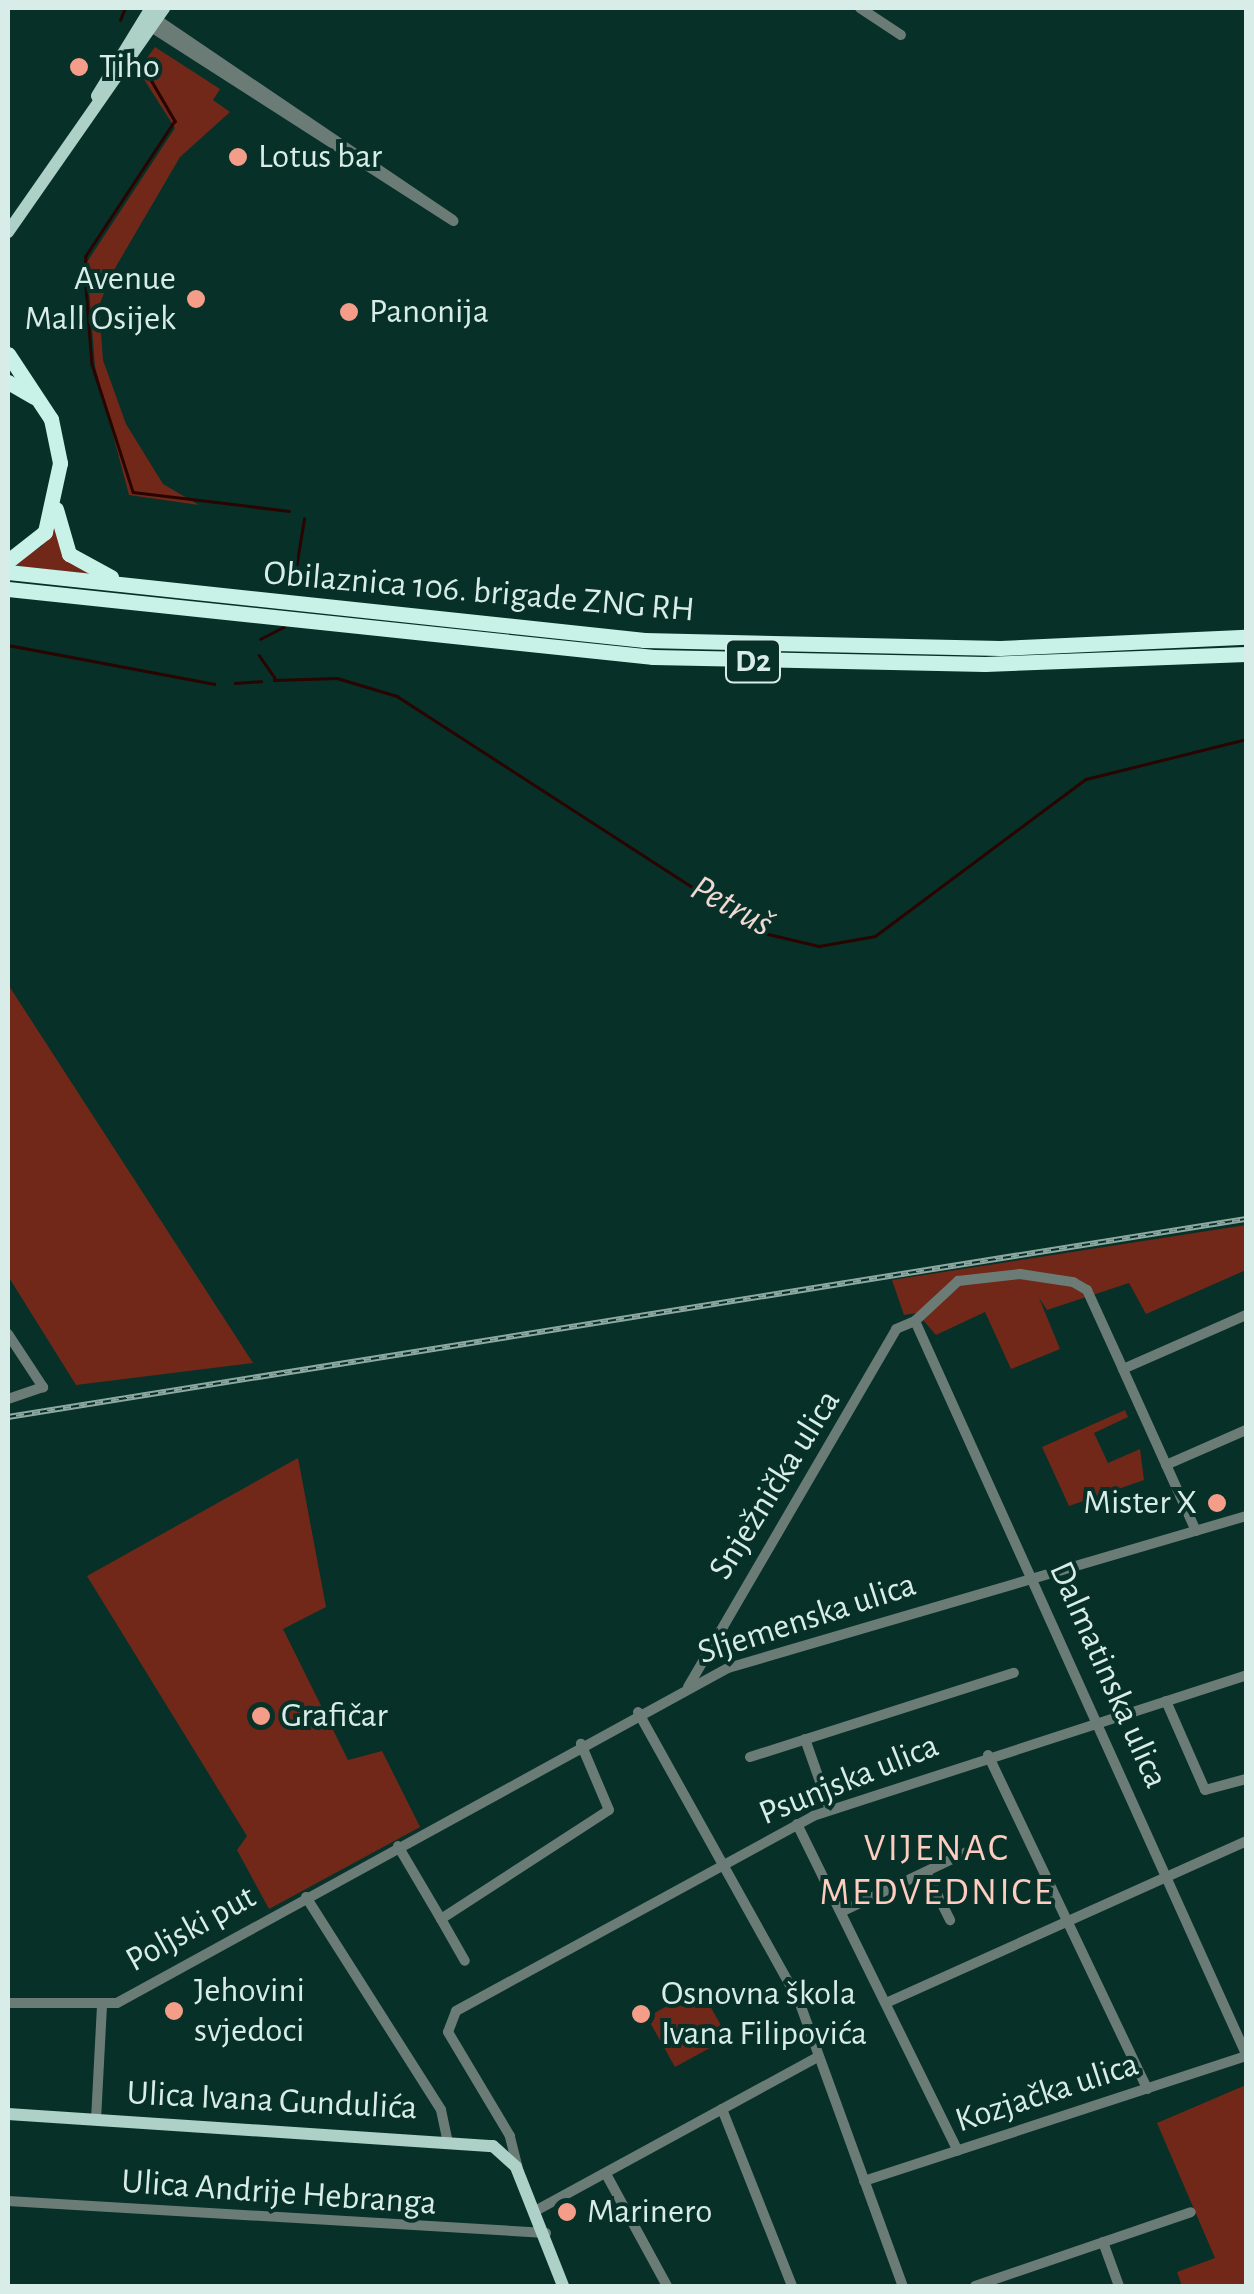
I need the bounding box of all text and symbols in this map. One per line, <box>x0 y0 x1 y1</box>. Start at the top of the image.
place label: Tiho <box>99 46 160 88</box>
marker: Tiho <box>68 56 90 78</box>
place label: Lotus bar <box>258 136 382 178</box>
marker: Lotus bar <box>227 146 249 168</box>
place label: Avenue Mall Osijek <box>24 258 176 340</box>
marker: Avenue Mall Osijek <box>185 288 207 310</box>
place label: Panonija <box>369 291 489 333</box>
marker: Panonija <box>338 301 360 323</box>
street label: Obilaznica 106. brigade ZNG RH <box>262 552 696 632</box>
road number: D2 <box>723 634 783 688</box>
water label: Petruš <box>682 866 780 948</box>
street label: Snježnička ulica <box>700 1382 850 1588</box>
place label: Mister X <box>1083 1482 1197 1524</box>
marker: Mister X <box>1206 1492 1228 1514</box>
street label: Dalmatinska ulica <box>1039 1555 1177 1795</box>
street label: Sljemenska ulica <box>693 1564 921 1674</box>
place label: Grafičar <box>281 1695 388 1737</box>
marker: Grafičar <box>250 1705 272 1727</box>
street label: Psunjska ulica <box>753 1725 945 1835</box>
district label: VIJENAC MEDVEDNICE <box>819 1827 1055 1916</box>
street label: Poljski put <box>119 1876 263 1982</box>
place label: Jehovini svjedoci <box>194 1970 305 2052</box>
place label: Osnovna škola Ivana Filipovića <box>661 1973 867 2055</box>
marker: Jehovini svjedoci <box>163 2000 185 2022</box>
marker: Osnovna škola Ivana Filipovića <box>630 2003 652 2025</box>
street label: Kozjačka ulica <box>950 2044 1144 2142</box>
street label: Ulica Ivana Gundulića <box>126 2072 418 2130</box>
street label: Ulica Andrije Hebranga <box>120 2161 438 2225</box>
place label: Marinero <box>587 2191 713 2233</box>
marker: Marinero <box>556 2201 578 2223</box>

